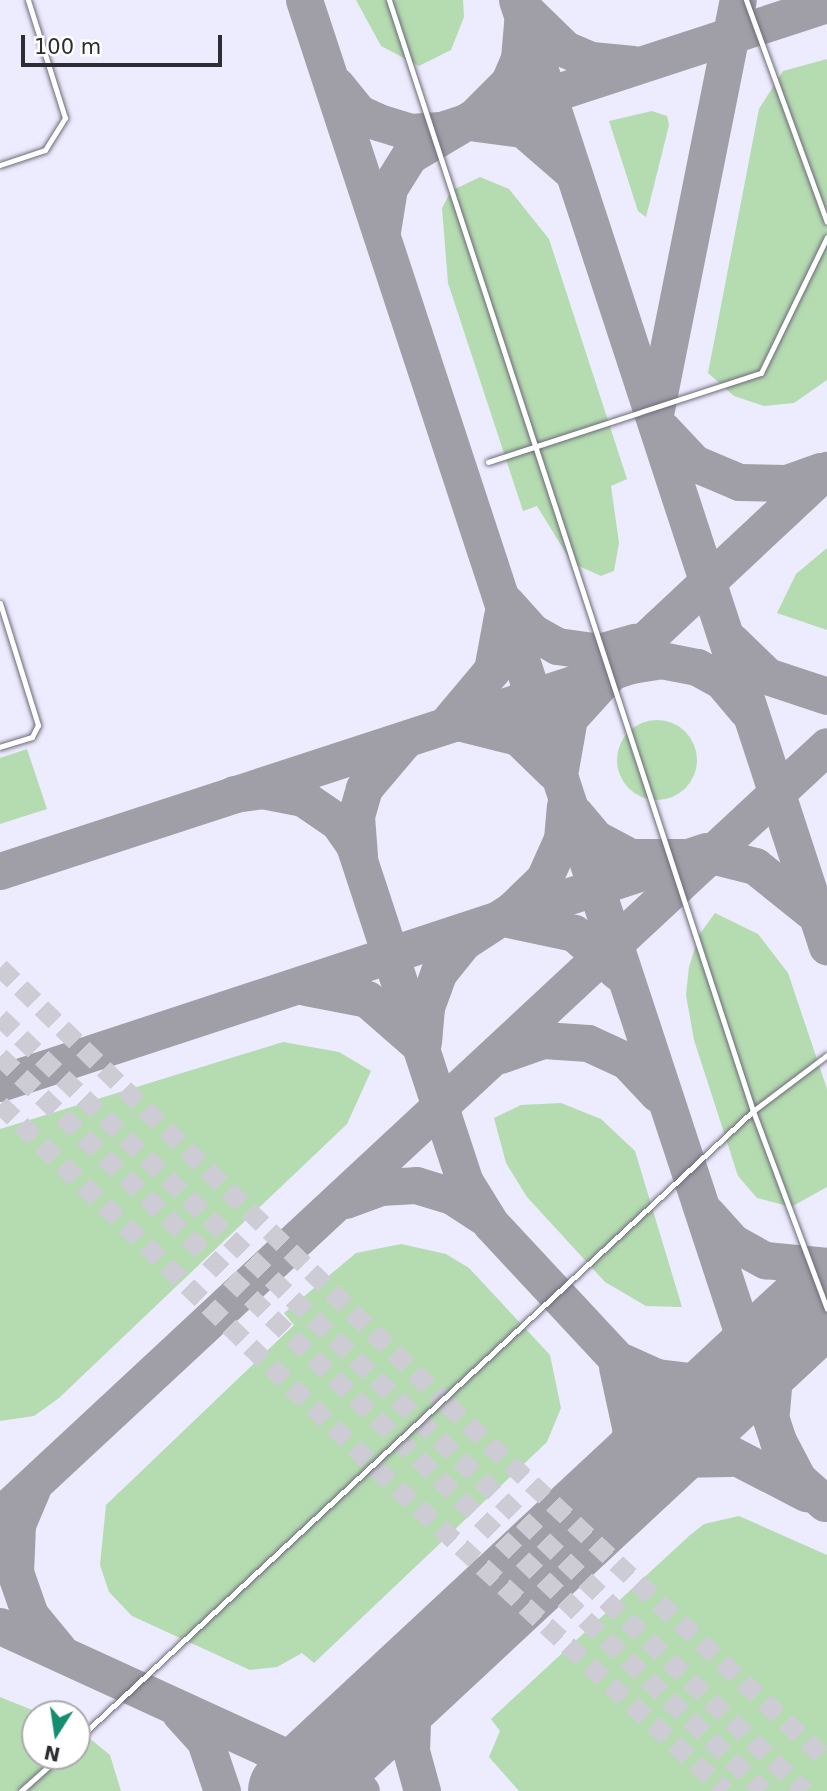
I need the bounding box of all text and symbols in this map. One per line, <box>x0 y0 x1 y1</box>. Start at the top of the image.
scale bar <box>24 21 226 65</box>
text: 100 m <box>34 35 101 59</box>
north arrow <box>21 1700 91 1770</box>
text: N <box>42 1741 62 1766</box>

